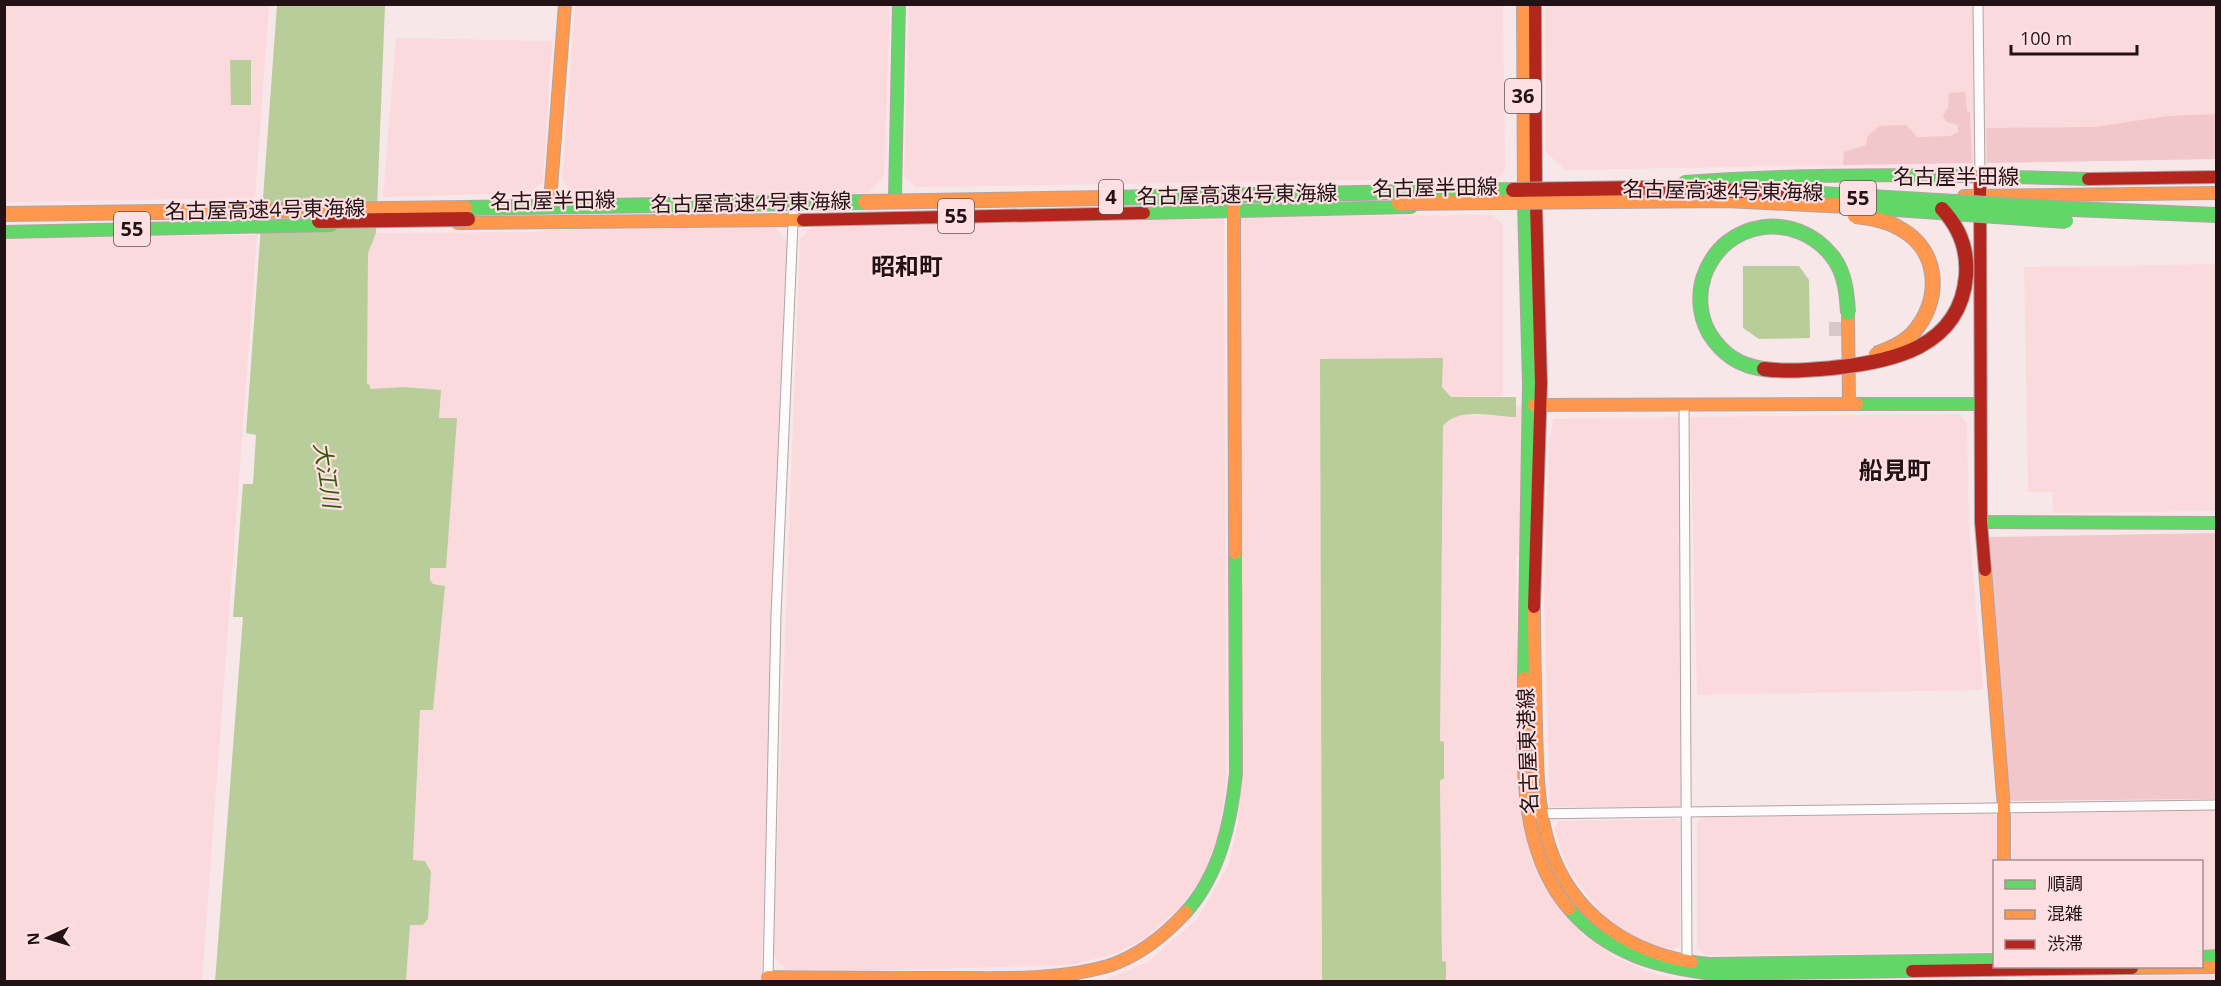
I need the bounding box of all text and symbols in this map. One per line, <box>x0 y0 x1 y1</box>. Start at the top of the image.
scale bar <box>2011 18 2137 56</box>
text: 100 m <box>2020 26 2072 50</box>
road number: 36 <box>1505 79 1541 113</box>
street label: 名古屋半田線 <box>1893 162 2019 190</box>
street label: 名古屋半田線 <box>1372 172 1498 202</box>
street label: 名古屋高速4号東海線 <box>1622 174 1824 206</box>
street label: 名古屋高速4号東海線 <box>1136 178 1338 210</box>
road number: 4 <box>1099 180 1123 214</box>
road number: 55 <box>1840 181 1876 215</box>
street label: 名古屋半田線 <box>490 185 616 215</box>
street label: 名古屋高速4号東海線 <box>650 186 852 218</box>
street label: 名古屋高速4号東海線 <box>164 193 366 225</box>
road number: 55 <box>938 199 974 233</box>
road number: 55 <box>114 212 150 246</box>
district label: 昭和町 <box>871 249 943 282</box>
water label: 大江川 <box>308 440 348 512</box>
district label: 船見町 <box>1859 453 1931 486</box>
street label: 名古屋東港線 <box>1511 688 1543 814</box>
legend <box>1993 860 2203 968</box>
text: 順調 <box>2047 871 2083 895</box>
text: 混雑 <box>2047 901 2083 925</box>
north arrow <box>18 908 78 968</box>
text: 渋滞 <box>2047 931 2083 955</box>
text: N <box>22 932 44 946</box>

